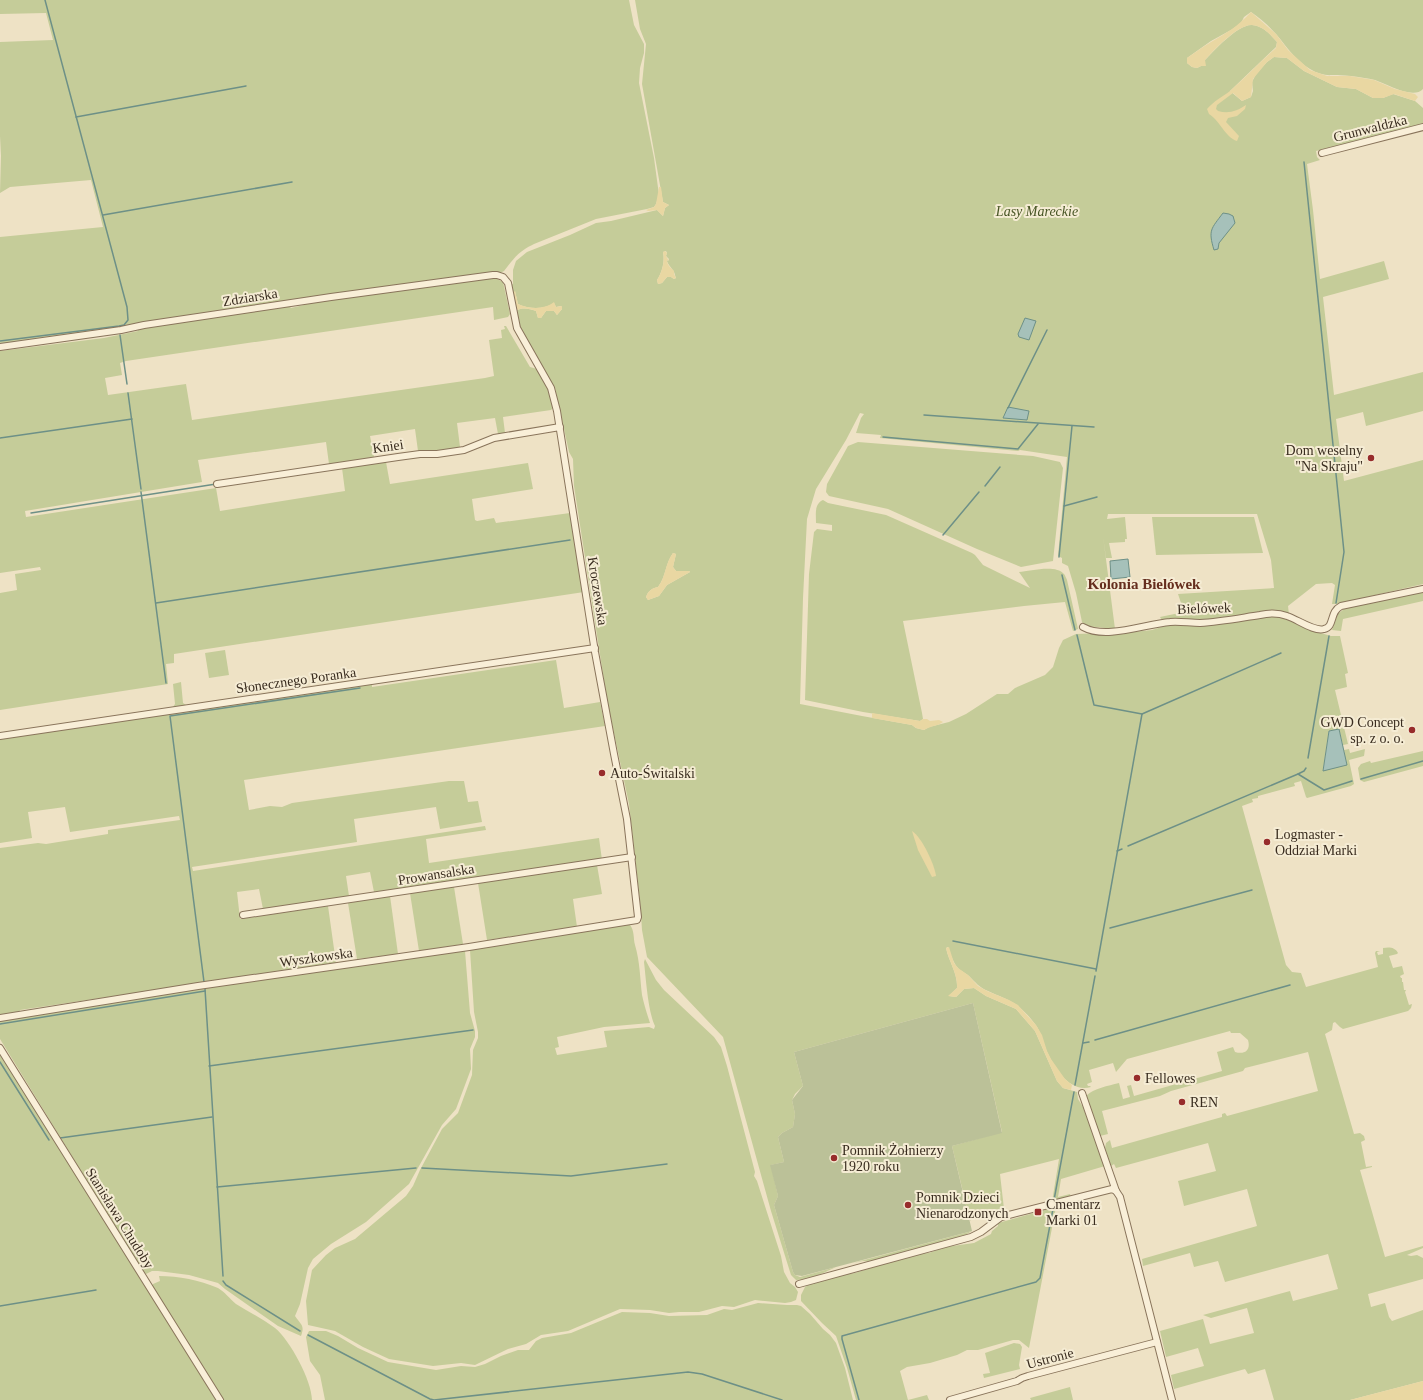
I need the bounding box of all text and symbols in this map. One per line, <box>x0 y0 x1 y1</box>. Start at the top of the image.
street label: Grunwaldzka <box>1332 112 1409 145</box>
park label: Lasy Mareckie <box>995 204 1078 219</box>
street label: Zdziarska <box>222 286 279 309</box>
street label: Kniei <box>372 437 405 456</box>
place label: Dom weselny "Na Skraju" <box>1286 443 1363 474</box>
marker: Dom weselny "Na Skraju" <box>1366 453 1376 463</box>
street label: Kroczewska <box>585 556 610 627</box>
district label: Kolonia Bielówek <box>1088 576 1201 592</box>
street label: Bielówek <box>1177 600 1231 617</box>
street label: Słonecznego Poranka <box>235 665 358 696</box>
place label: GWD Concept sp. z o. o. <box>1320 715 1404 746</box>
marker: GWD Concept sp. z o. o. <box>1407 725 1417 735</box>
place label: Auto-Świtalski <box>610 765 695 781</box>
marker: Auto-Świtalski <box>597 768 607 778</box>
place label: Logmaster - Oddział Marki <box>1275 827 1357 858</box>
marker: Logmaster - Oddział Marki <box>1262 837 1272 847</box>
street label: Prowansalska <box>397 861 476 888</box>
street label: Wyszkowska <box>278 945 354 970</box>
place label: Fellowes <box>1145 1071 1196 1086</box>
marker: Fellowes <box>1132 1073 1142 1083</box>
place label: REN <box>1190 1095 1218 1110</box>
marker: REN <box>1177 1097 1187 1107</box>
place label: Pomnik Żołnierzy 1920 roku <box>842 1143 944 1174</box>
marker: Pomnik Żołnierzy 1920 roku <box>829 1153 839 1163</box>
street label: Stanisława Chudoby <box>83 1165 157 1271</box>
place label: Pomnik Dzieci Nienarodzonych <box>916 1190 1009 1221</box>
place label: Cmentarz Marki 01 <box>1046 1197 1100 1228</box>
marker: Pomnik Dzieci Nienarodzonych <box>903 1200 913 1210</box>
marker: Cmentarz Marki 01 <box>1033 1207 1043 1217</box>
street label: Ustronie <box>1025 1345 1075 1372</box>

